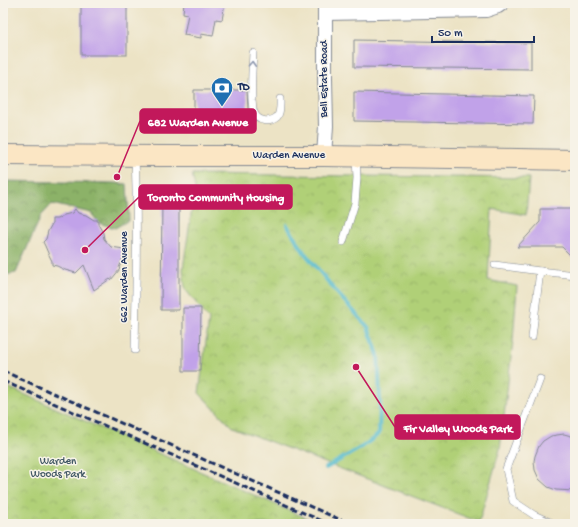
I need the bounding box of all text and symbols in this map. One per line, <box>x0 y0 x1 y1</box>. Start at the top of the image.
scale bar <box>432 18 534 44</box>
text: 50 m <box>438 27 463 41</box>
street label: Bell Estate Road <box>319 39 331 119</box>
one-way arrow <box>248 61 257 67</box>
bank icon: TD <box>209 75 235 108</box>
place label: TD <box>237 82 250 94</box>
callout: 682 Warden Avenue <box>140 109 256 133</box>
text: 682 Warden Avenue <box>148 117 249 131</box>
street label: Warden Avenue <box>253 150 326 162</box>
callout: Toronto Community Housing <box>139 185 292 209</box>
text: Toronto Community Housing <box>147 192 284 206</box>
street label: 662 Warden Avenue <box>119 231 131 323</box>
callout: Fir Valley Woods Park <box>395 415 520 439</box>
text: Fir Valley Woods Park <box>402 423 514 437</box>
park label: Warden Woods Park <box>31 456 87 481</box>

